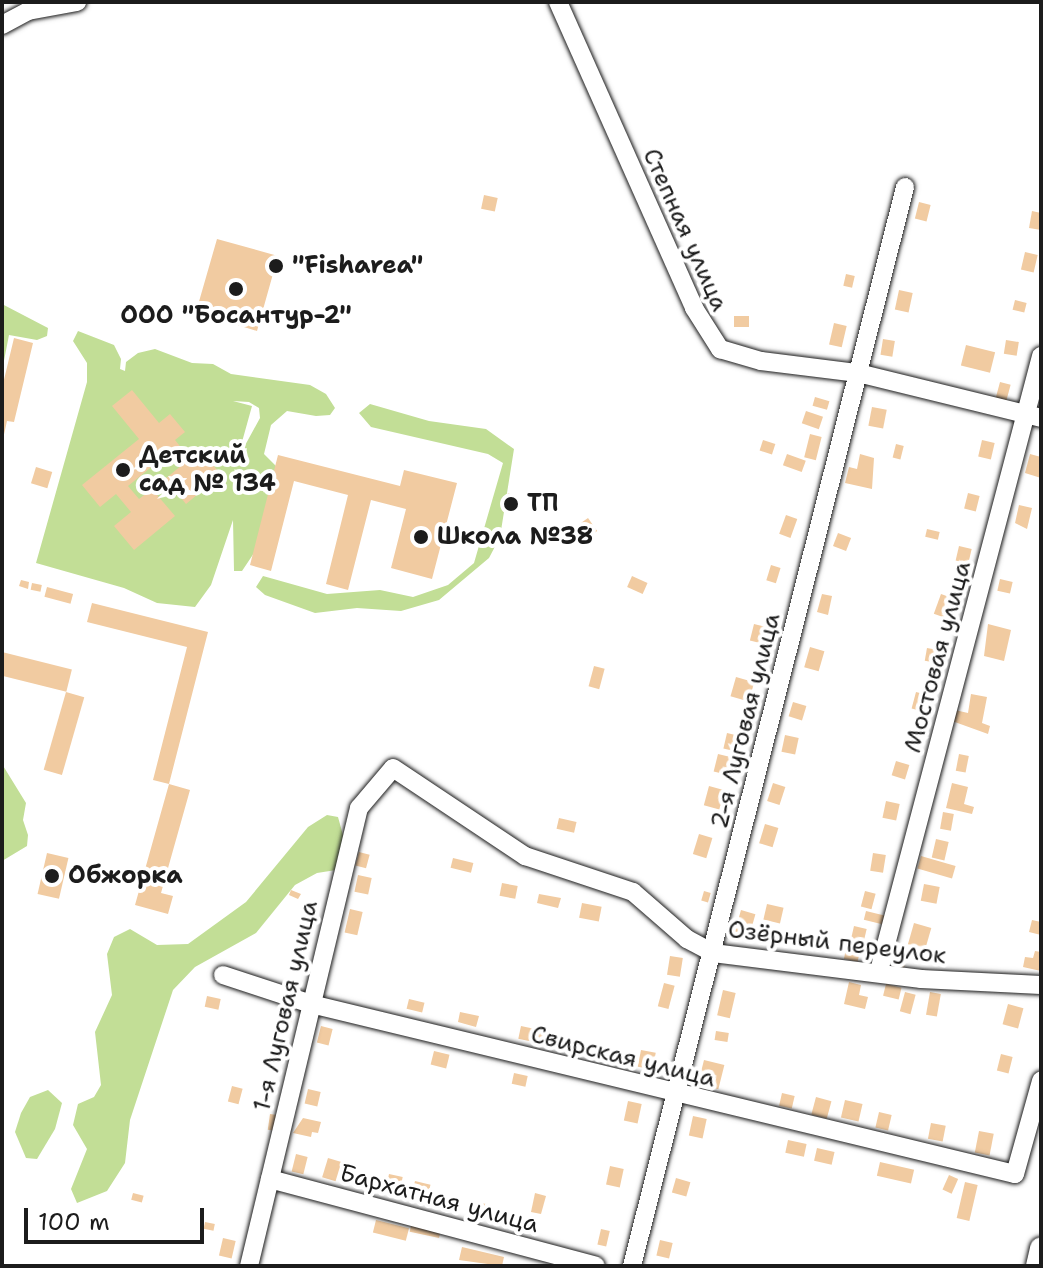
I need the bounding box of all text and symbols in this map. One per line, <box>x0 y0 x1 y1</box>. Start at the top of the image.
street label: Степная улица <box>636 144 734 316</box>
place label: "Fisharea" <box>292 252 423 280</box>
marker: "Fisharea" <box>267 257 285 275</box>
marker: ООО "Босантур-2" <box>227 280 245 298</box>
place label: ООО "Босантур-2" <box>120 302 352 330</box>
place label: Детский сад № 134 <box>139 442 276 498</box>
marker: Детский сад № 134 <box>114 461 132 479</box>
place label: ТП <box>527 490 558 518</box>
marker: ТП <box>502 495 520 513</box>
place label: Школа №38 <box>437 523 593 551</box>
marker: Школа №38 <box>412 528 430 546</box>
street label: Мостовая улица <box>899 558 977 756</box>
street label: 2-я Луговая улица <box>705 610 787 832</box>
place label: Обжорка <box>68 862 183 890</box>
marker: Обжорка <box>43 867 61 885</box>
street label: 1-я Луговая улица <box>248 898 324 1114</box>
street label: Озёрный переулок <box>726 915 948 971</box>
street label: Свирская улица <box>528 1020 718 1094</box>
street label: Бархатная улица <box>336 1159 542 1239</box>
scale bar <box>28 1192 208 1242</box>
text: 100 m <box>38 1206 110 1238</box>

